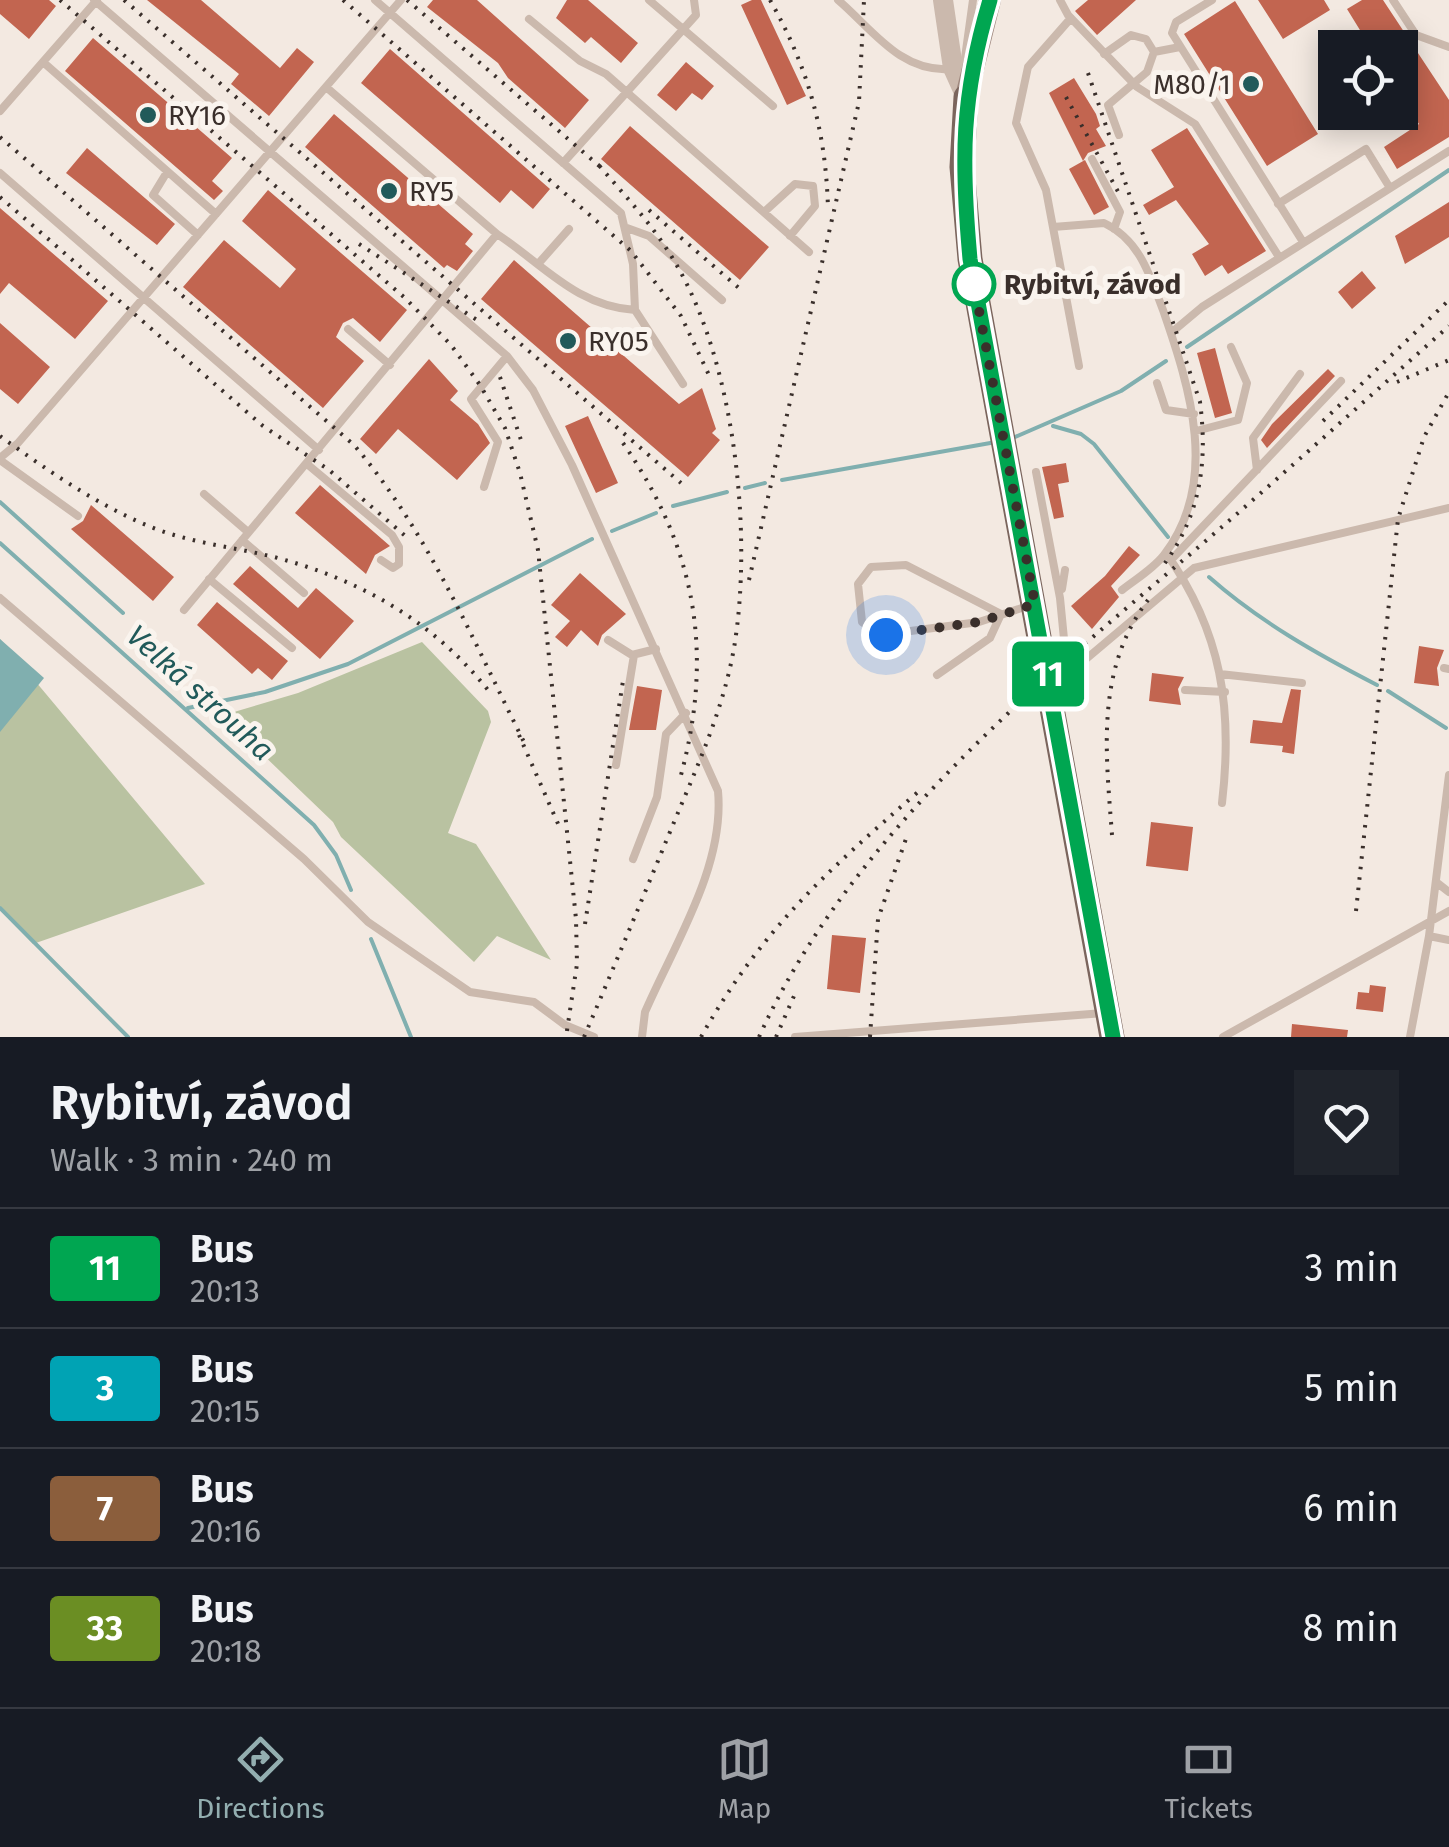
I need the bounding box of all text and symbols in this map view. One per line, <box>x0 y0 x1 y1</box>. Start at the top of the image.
map controls <box>1318 30 1418 130</box>
button: locate <box>1318 30 1418 130</box>
place label: M80/1 <box>1153 68 1231 101</box>
marker: M80/1 <box>1240 73 1262 95</box>
place label: RY16 <box>168 99 226 132</box>
marker: RY16 <box>137 104 159 126</box>
place label: RY5 <box>409 175 454 208</box>
marker: RY5 <box>378 180 400 202</box>
marker: Rybitví, závod <box>953 263 995 305</box>
place label: Rybitví, závod <box>1004 268 1181 301</box>
place label: RY05 <box>588 325 649 358</box>
marker: RY05 <box>557 330 579 352</box>
your location <box>861 610 911 660</box>
water label: Velká strouha <box>119 618 281 768</box>
line badge: 11 <box>1003 642 1093 706</box>
text: 11 <box>1032 653 1064 695</box>
button: heart <box>1294 1070 1399 1175</box>
text: Rybitví, závod <box>50 1074 353 1132</box>
text: Walk · 3 min · 240 m <box>50 1141 333 1179</box>
text: Bus <box>190 1226 254 1272</box>
text: 3 min <box>1304 1245 1399 1291</box>
text: 11 <box>89 1247 121 1289</box>
text: 20:13 <box>190 1272 260 1310</box>
text: Bus <box>190 1346 254 1392</box>
text: 5 min <box>1304 1365 1399 1411</box>
text: 3 <box>96 1367 114 1409</box>
text: 20:15 <box>190 1392 260 1430</box>
text: Bus <box>190 1466 254 1512</box>
text: 6 min <box>1303 1485 1399 1531</box>
text: 7 <box>97 1487 113 1529</box>
text: 20:16 <box>190 1512 261 1550</box>
text: Bus <box>190 1586 254 1632</box>
text: 8 min <box>1302 1605 1399 1651</box>
text: 33 <box>87 1607 123 1649</box>
text: 20:18 <box>190 1632 262 1670</box>
tab: Directions <box>196 1732 325 1825</box>
tab: Map <box>717 1732 772 1825</box>
tab: Tickets <box>1164 1732 1253 1825</box>

